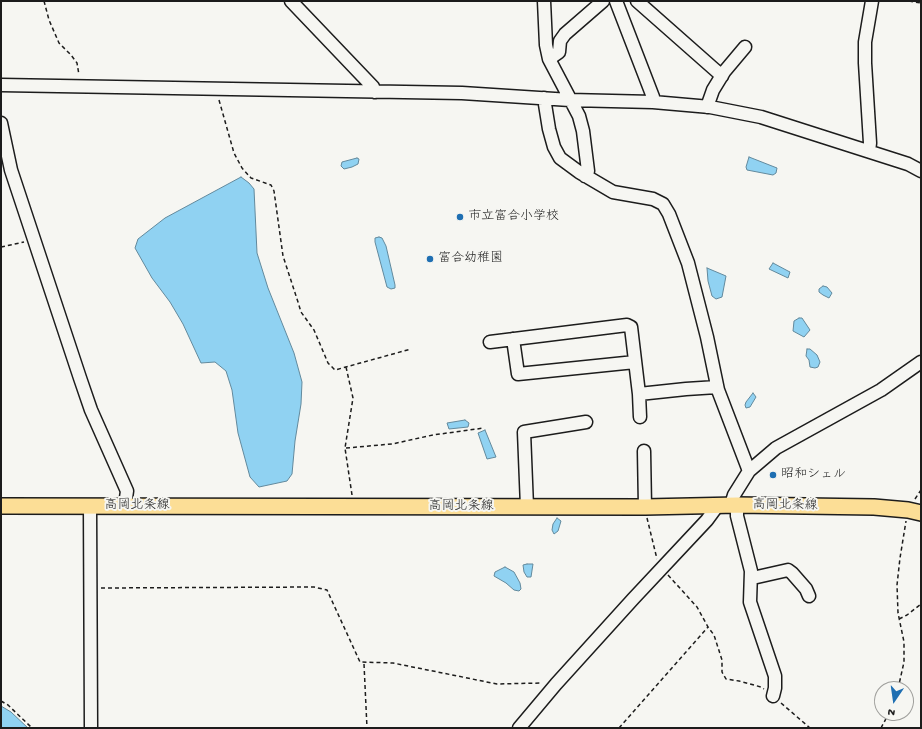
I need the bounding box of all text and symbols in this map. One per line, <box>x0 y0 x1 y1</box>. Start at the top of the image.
place label: 市立富合小学校 <box>468 209 559 225</box>
marker: 市立富合小学校 <box>455 212 465 222</box>
place label: 富合幼稚園 <box>438 251 503 267</box>
marker: 富合幼稚園 <box>425 254 435 264</box>
place label: 昭和シェル <box>781 467 846 483</box>
marker: 昭和シェル <box>768 470 778 480</box>
street label: 高岡北条線 <box>105 498 169 514</box>
street label: 高岡北条線 <box>752 498 818 514</box>
street label: 高岡北条線 <box>429 499 493 515</box>
north arrow <box>874 681 914 721</box>
text: N <box>887 705 896 718</box>

